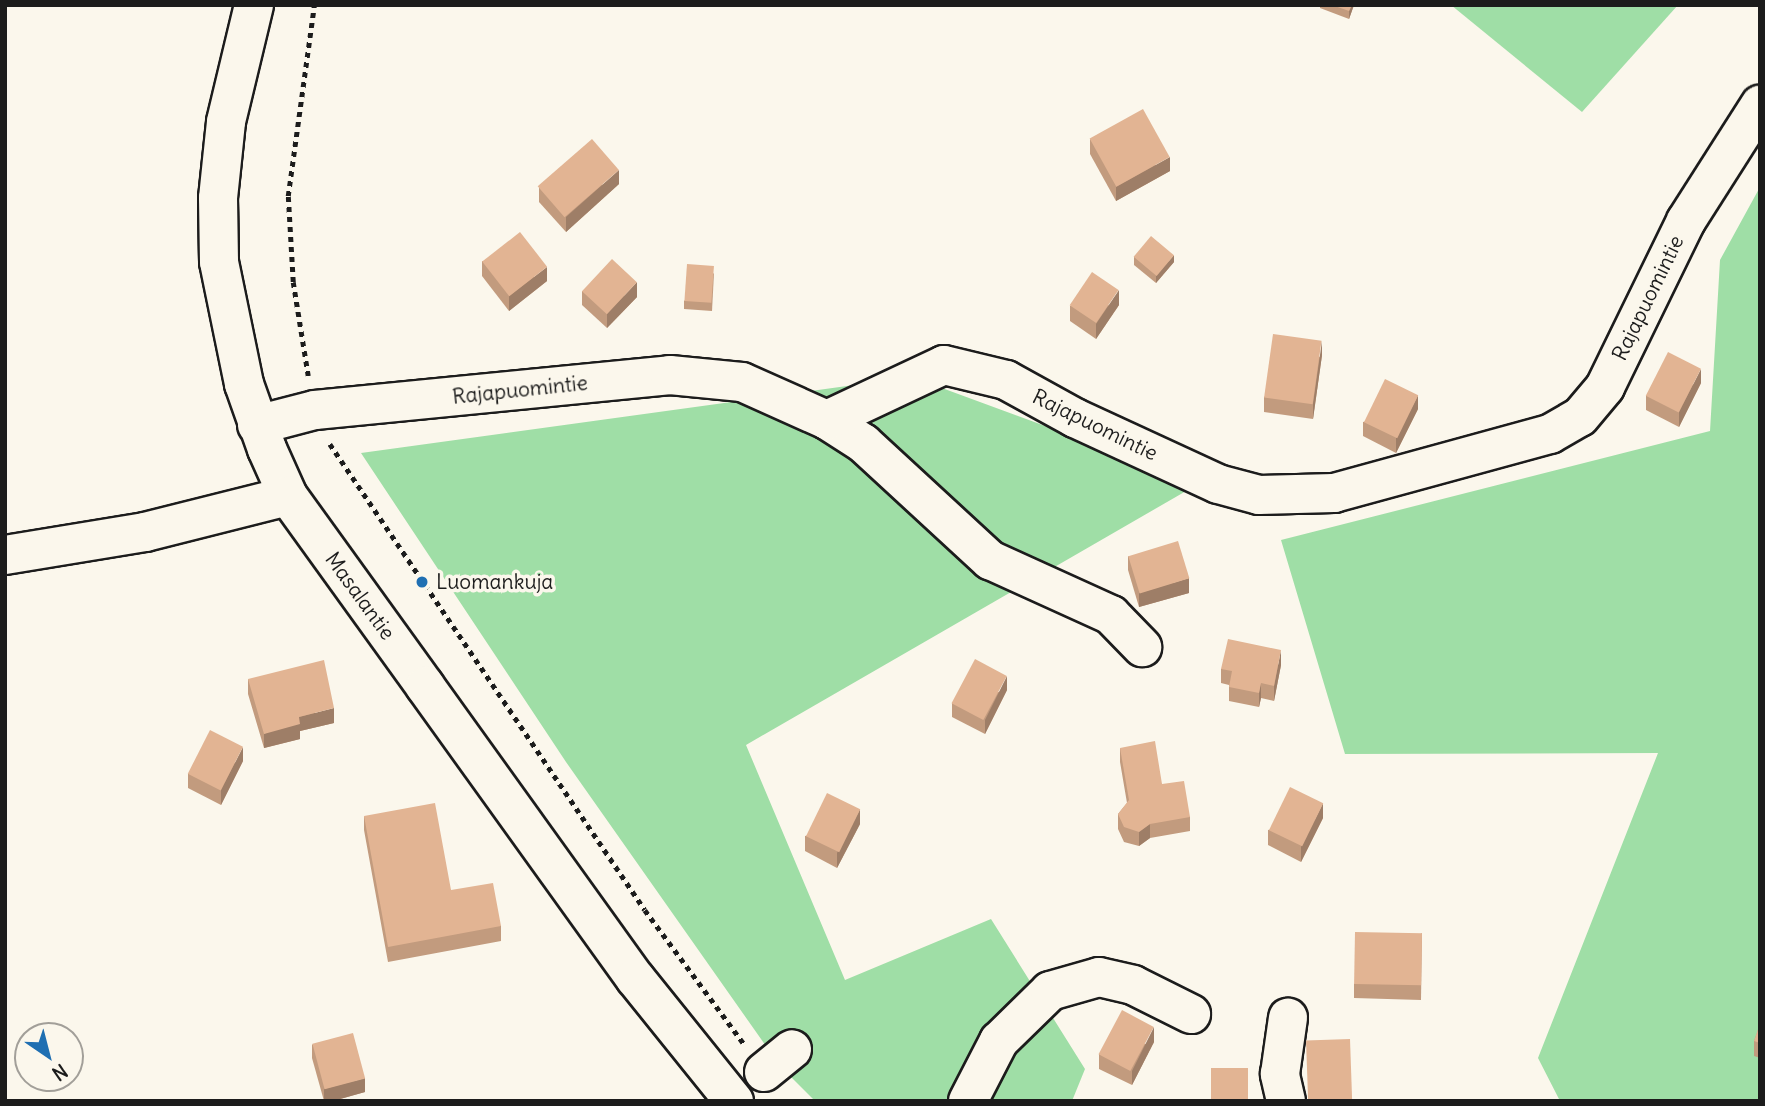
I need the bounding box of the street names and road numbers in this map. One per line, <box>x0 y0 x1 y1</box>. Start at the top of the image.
street label: Rajapuomintie <box>1607 231 1689 365</box>
street label: Rajapuomintie <box>451 370 589 410</box>
street label: Rajapuomintie <box>1028 384 1162 466</box>
street label: Masalantie <box>320 547 400 645</box>

